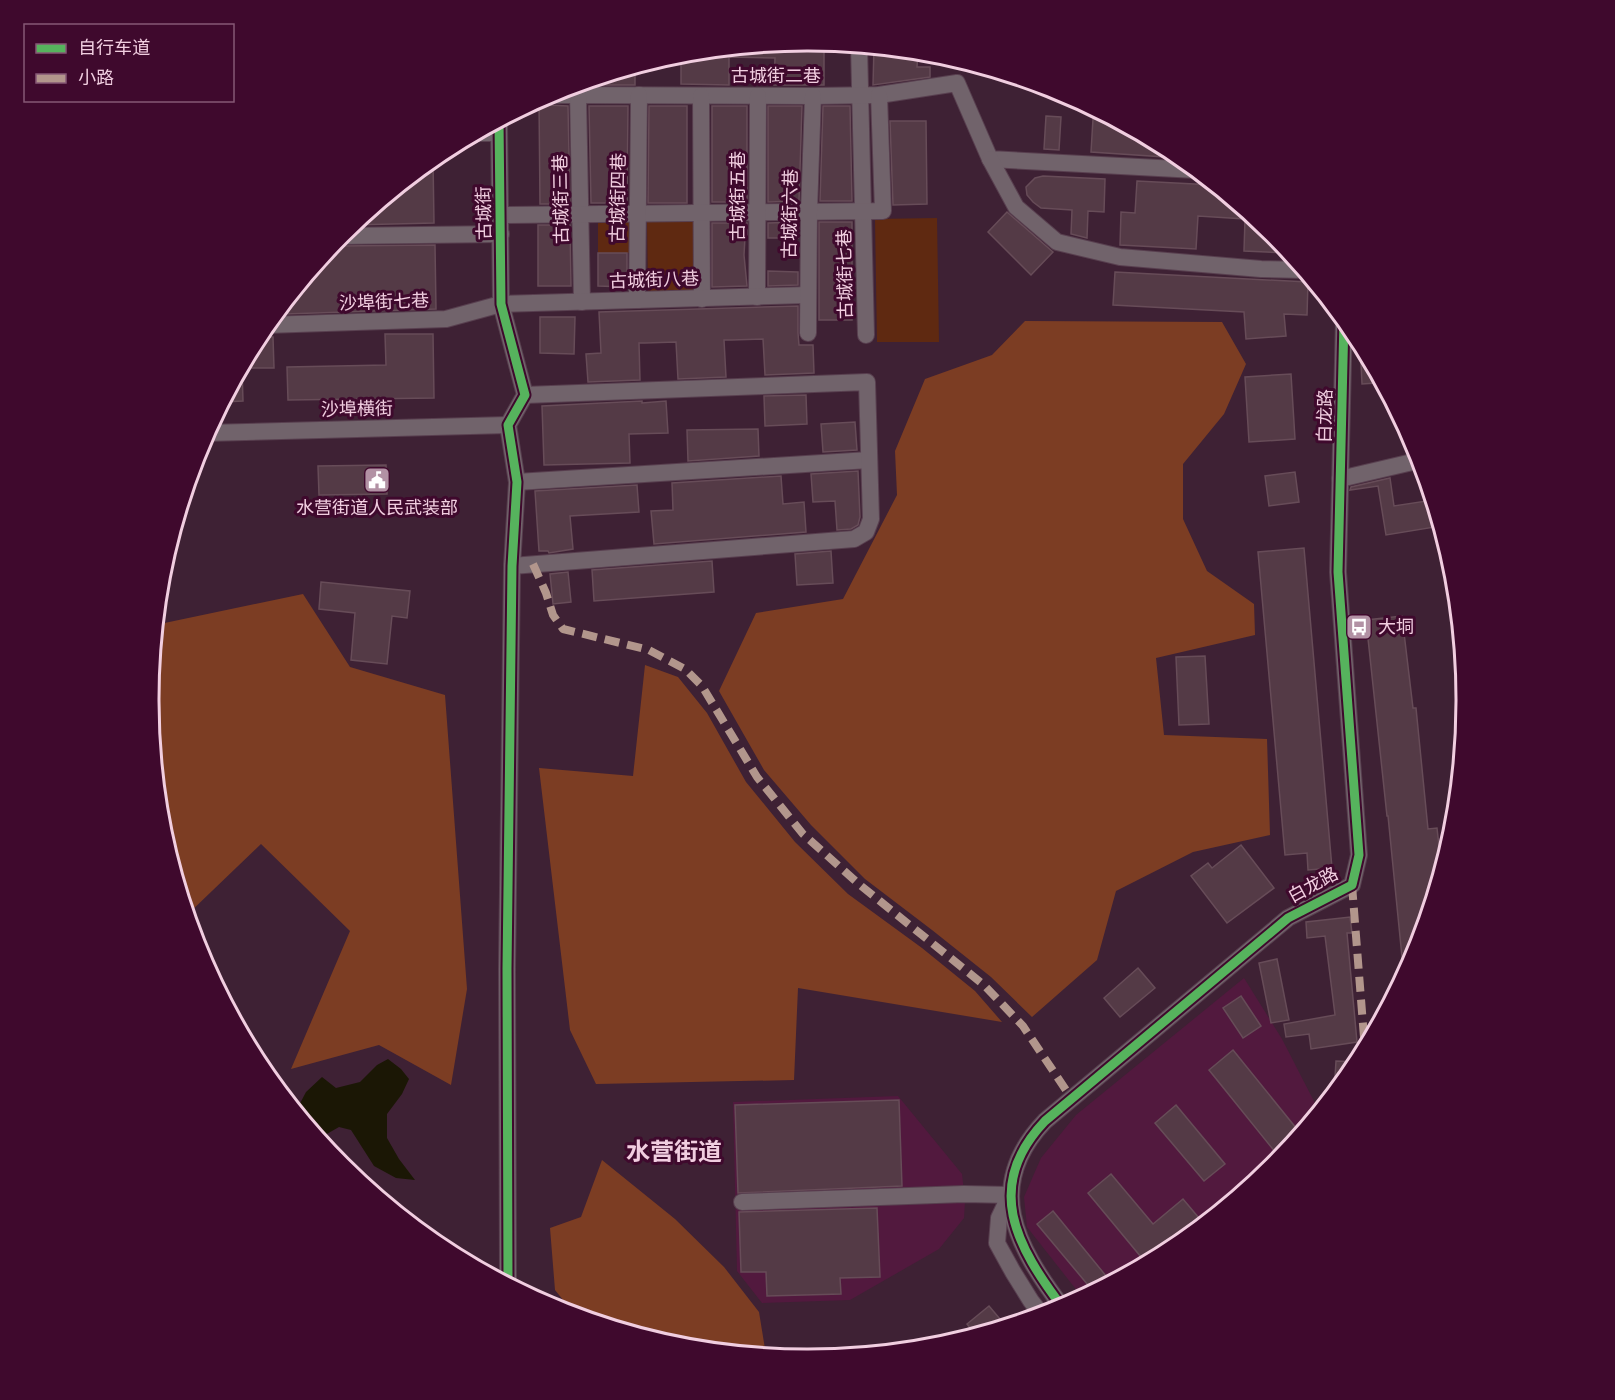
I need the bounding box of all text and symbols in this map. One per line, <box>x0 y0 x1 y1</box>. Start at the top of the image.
legend <box>24 24 234 102</box>
text: 自行车道 <box>78 37 150 59</box>
street label: 古城街二巷 <box>731 65 821 87</box>
text: 小路 <box>78 67 114 89</box>
street label: 古城街五巷 <box>727 151 749 241</box>
street label: 古城街四巷 <box>606 153 630 243</box>
street label: 古城街三巷 <box>549 154 573 244</box>
street label: 古城街六巷 <box>778 169 802 259</box>
street label: 古城街 <box>473 186 495 240</box>
street label: 古城街七巷 <box>833 229 857 319</box>
street label: 古城街八巷 <box>609 267 699 293</box>
street label: 沙埠街七巷 <box>339 289 429 315</box>
street label: 白龙路 <box>1314 389 1336 443</box>
street label: 沙埠横街 <box>321 397 393 421</box>
public building icon: 水营街道人民武装部 <box>362 465 392 495</box>
place label: 水营街道人民武装部 <box>296 497 458 519</box>
bus stop icon: 大垌 <box>1344 612 1374 642</box>
place label: 大垌 <box>1378 616 1414 638</box>
street label: 白龙路 <box>1284 862 1342 908</box>
district label: 水营街道 <box>626 1138 722 1166</box>

